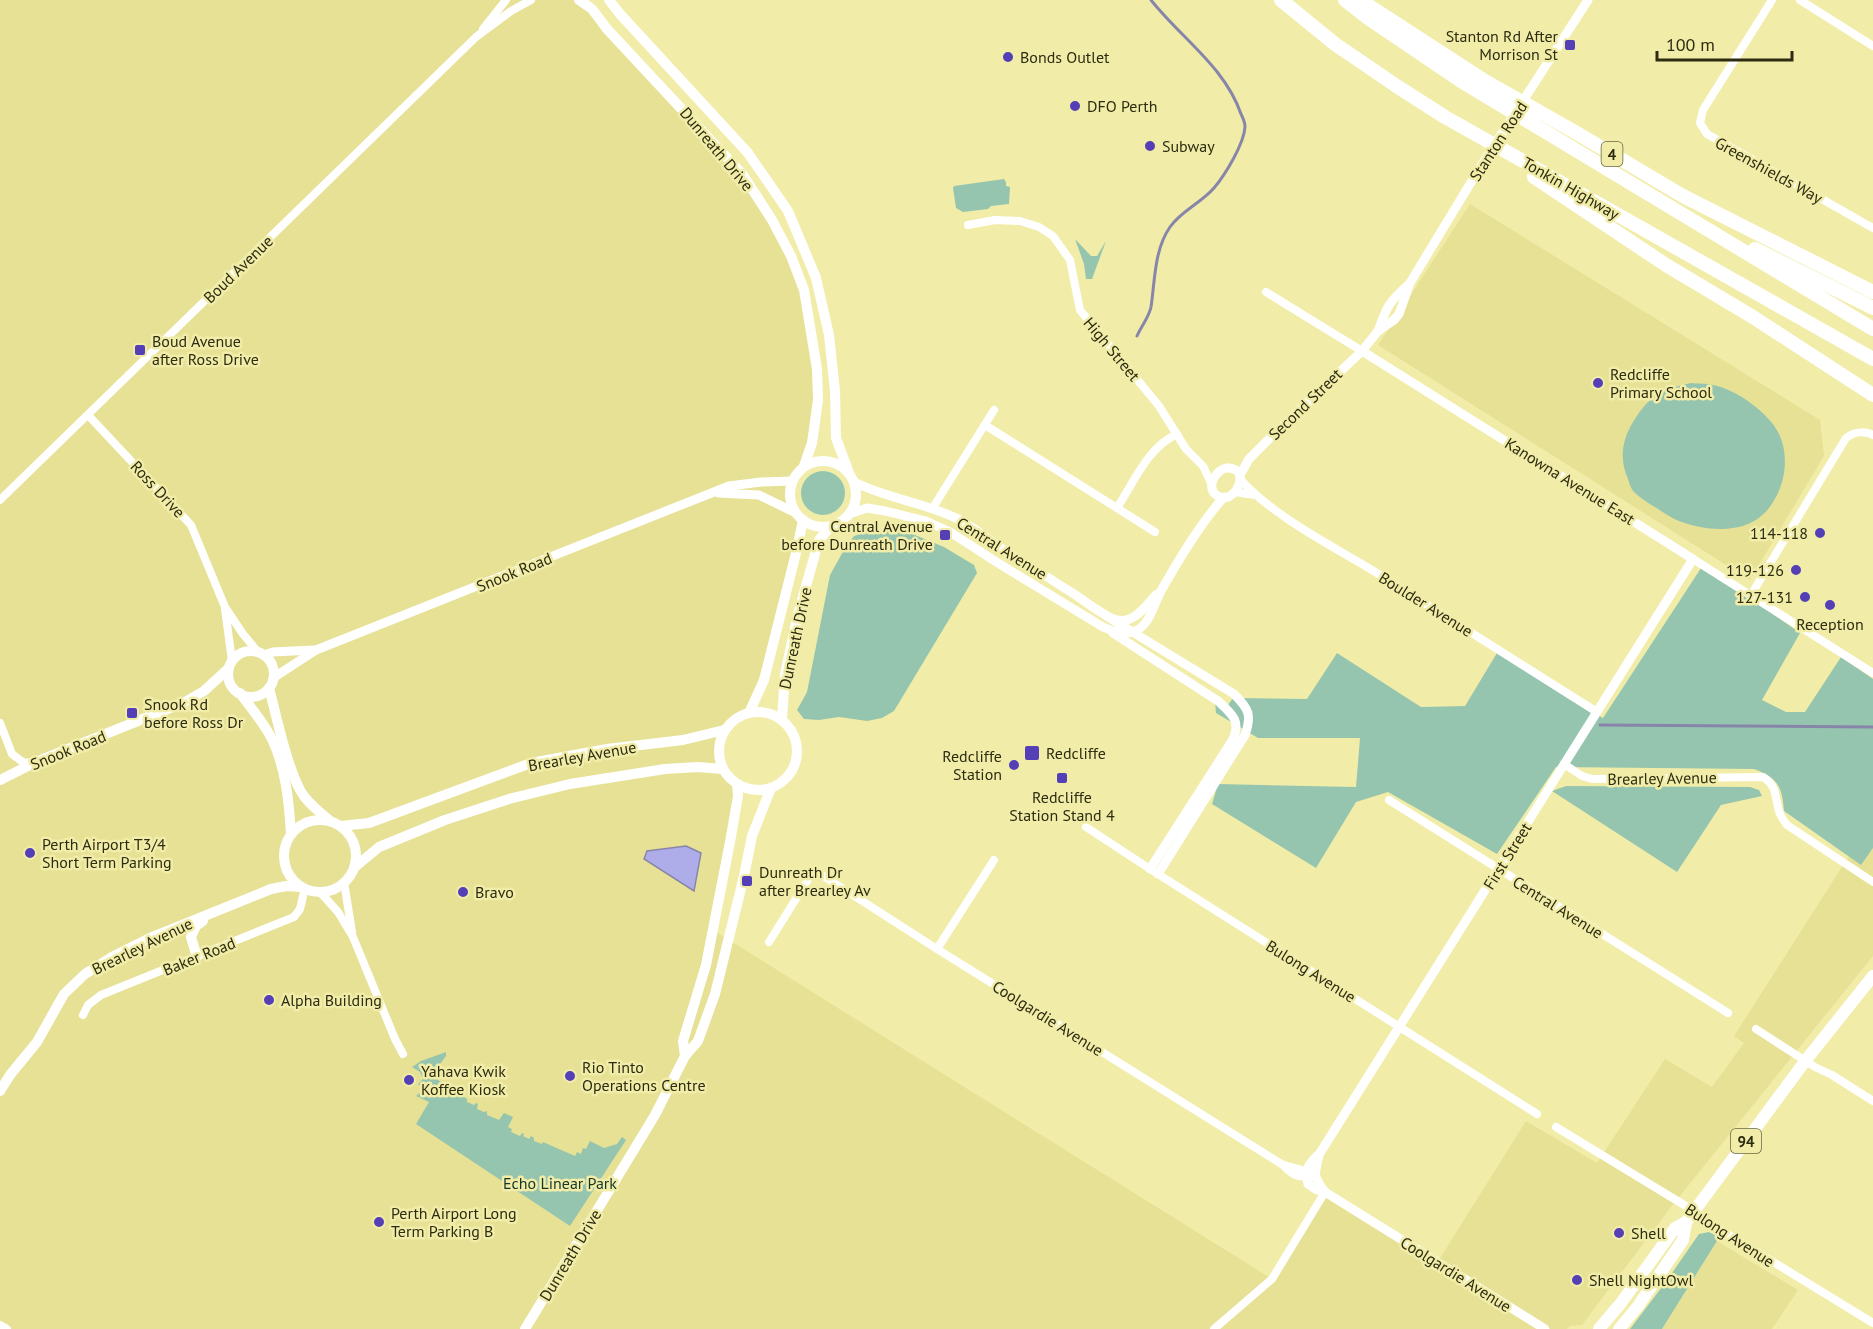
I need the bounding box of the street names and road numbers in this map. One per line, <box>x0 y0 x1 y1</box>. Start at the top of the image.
street label: Stanton Road <box>1465 97 1531 185</box>
street label: Dunreath Drive <box>676 103 758 195</box>
street label: Greenshields Way <box>1712 132 1827 208</box>
road number: 4 <box>1602 142 1622 166</box>
street label: Tonkin Highway <box>1519 152 1624 224</box>
street label: Boud Avenue <box>199 231 277 307</box>
street label: High Street <box>1079 313 1145 386</box>
street label: Second Street <box>1264 364 1346 444</box>
street label: Kanowna Avenue East <box>1501 433 1639 529</box>
street label: Ross Drive <box>126 456 190 522</box>
street label: Central Avenue <box>953 512 1051 584</box>
street label: Snook Road <box>473 548 555 596</box>
street label: Boulder Avenue <box>1375 567 1477 641</box>
street label: Dunreath Drive <box>774 585 816 691</box>
street label: Snook Road <box>27 726 109 774</box>
street label: Brearley Avenue <box>526 737 638 775</box>
street label: Brearley Avenue <box>1607 767 1717 789</box>
street label: First Street <box>1479 818 1536 893</box>
street label: Central Avenue <box>1509 871 1607 943</box>
street label: Brearley Avenue <box>88 913 196 979</box>
street label: Baker Road <box>160 932 238 980</box>
street label: Bulong Avenue <box>1262 935 1360 1007</box>
street label: Coolgardie Avenue <box>989 976 1107 1060</box>
road number: 94 <box>1731 1129 1761 1153</box>
street label: Bulong Avenue <box>1682 1199 1778 1271</box>
street label: Dunreath Drive <box>535 1205 605 1305</box>
street label: Coolgardie Avenue <box>1397 1232 1515 1316</box>

